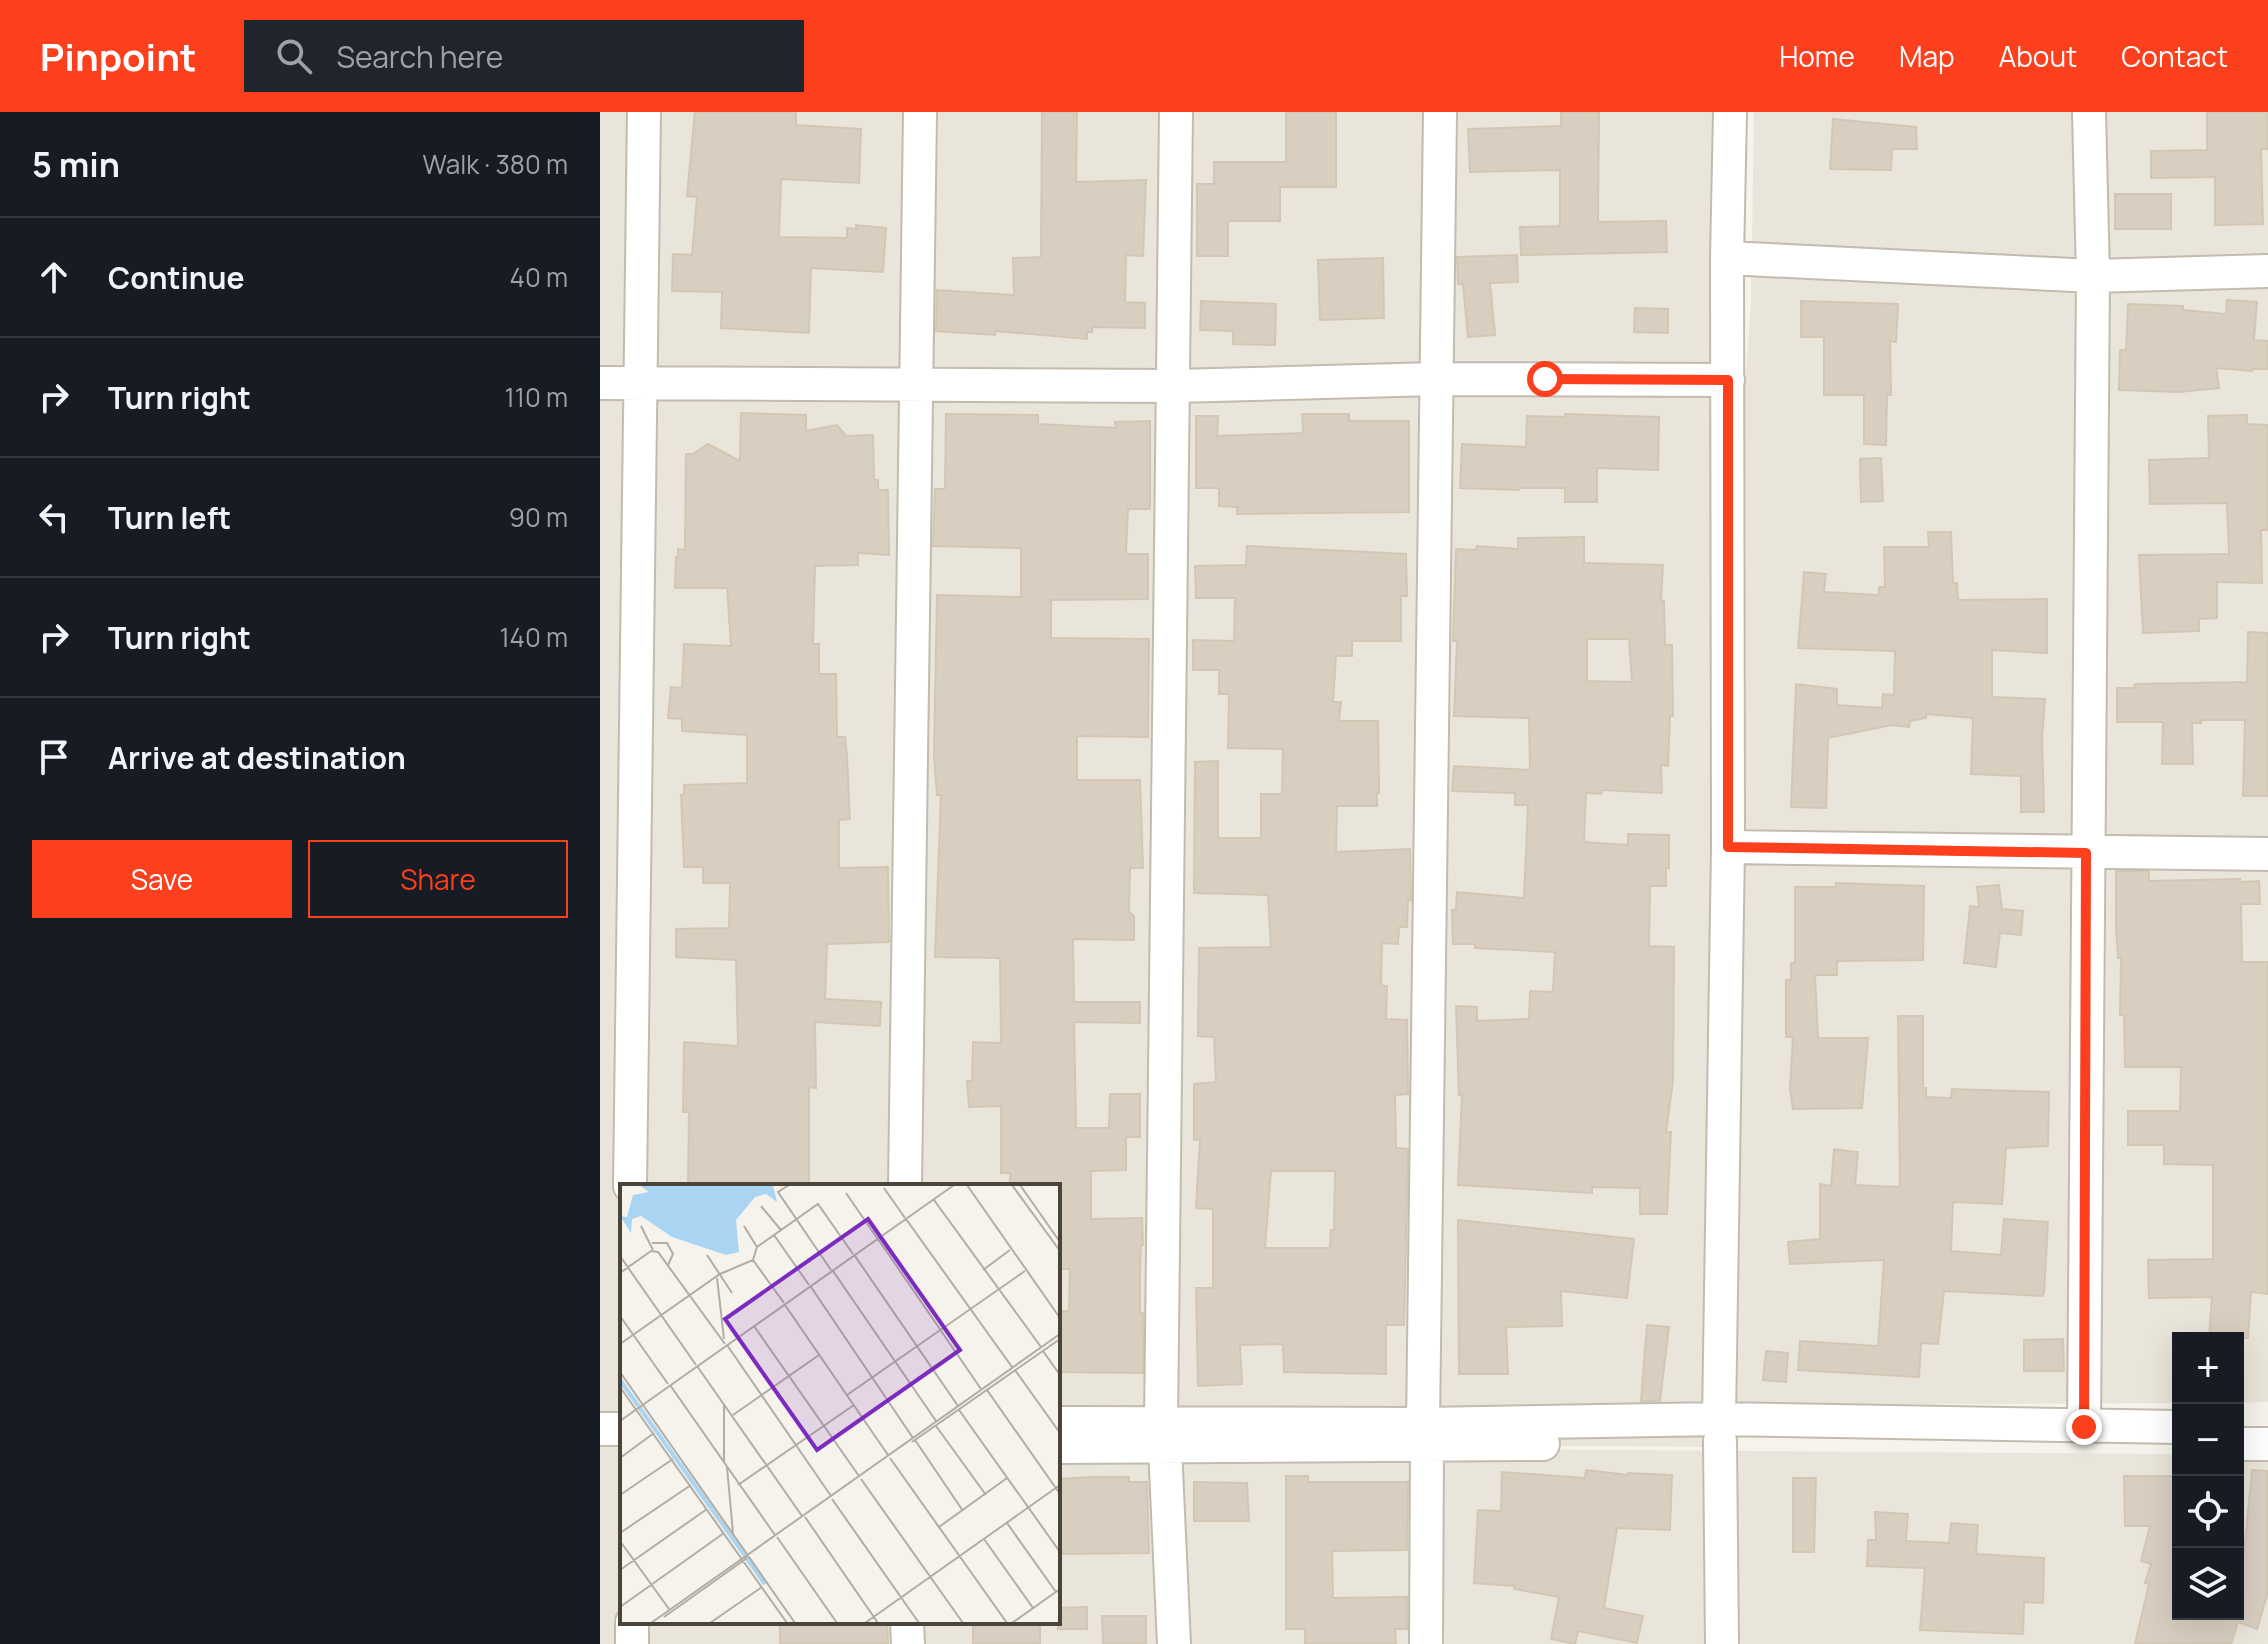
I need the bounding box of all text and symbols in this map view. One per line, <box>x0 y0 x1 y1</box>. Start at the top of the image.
search box <box>244 20 804 92</box>
text: Pinpoint <box>40 30 196 82</box>
icon: search <box>272 34 316 78</box>
text: Search here <box>336 36 503 77</box>
text: Home <box>1779 37 1855 75</box>
text: Map <box>1899 37 1955 75</box>
text: About <box>1999 37 2077 75</box>
text: Contact <box>2121 37 2228 75</box>
text: 5 min <box>32 141 120 187</box>
text: Walk · 380 m <box>423 146 568 182</box>
icon: ahead <box>32 255 76 299</box>
text: Continue <box>108 257 244 298</box>
text: 40 m <box>510 259 568 295</box>
route start <box>1527 361 1563 397</box>
icon: right <box>32 375 76 419</box>
text: Turn right <box>108 377 251 418</box>
text: 110 m <box>505 379 568 415</box>
icon: left <box>32 495 76 539</box>
text: Turn left <box>108 497 231 538</box>
text: 90 m <box>509 499 568 535</box>
icon: right <box>32 615 76 659</box>
text: Turn right <box>108 617 251 658</box>
text: 140 m <box>499 619 568 655</box>
icon: arrive <box>32 735 76 779</box>
text: Arrive at destination <box>108 737 406 778</box>
button: Save <box>32 840 292 918</box>
button: Share <box>308 840 568 918</box>
inset map <box>620 1184 1060 1624</box>
map controls <box>2172 1332 2244 1620</box>
button: + <box>2172 1332 2244 1404</box>
button: − <box>2172 1404 2244 1476</box>
route end <box>2066 1409 2102 1445</box>
button: locate <box>2172 1476 2244 1548</box>
button: layers <box>2172 1548 2244 1620</box>

